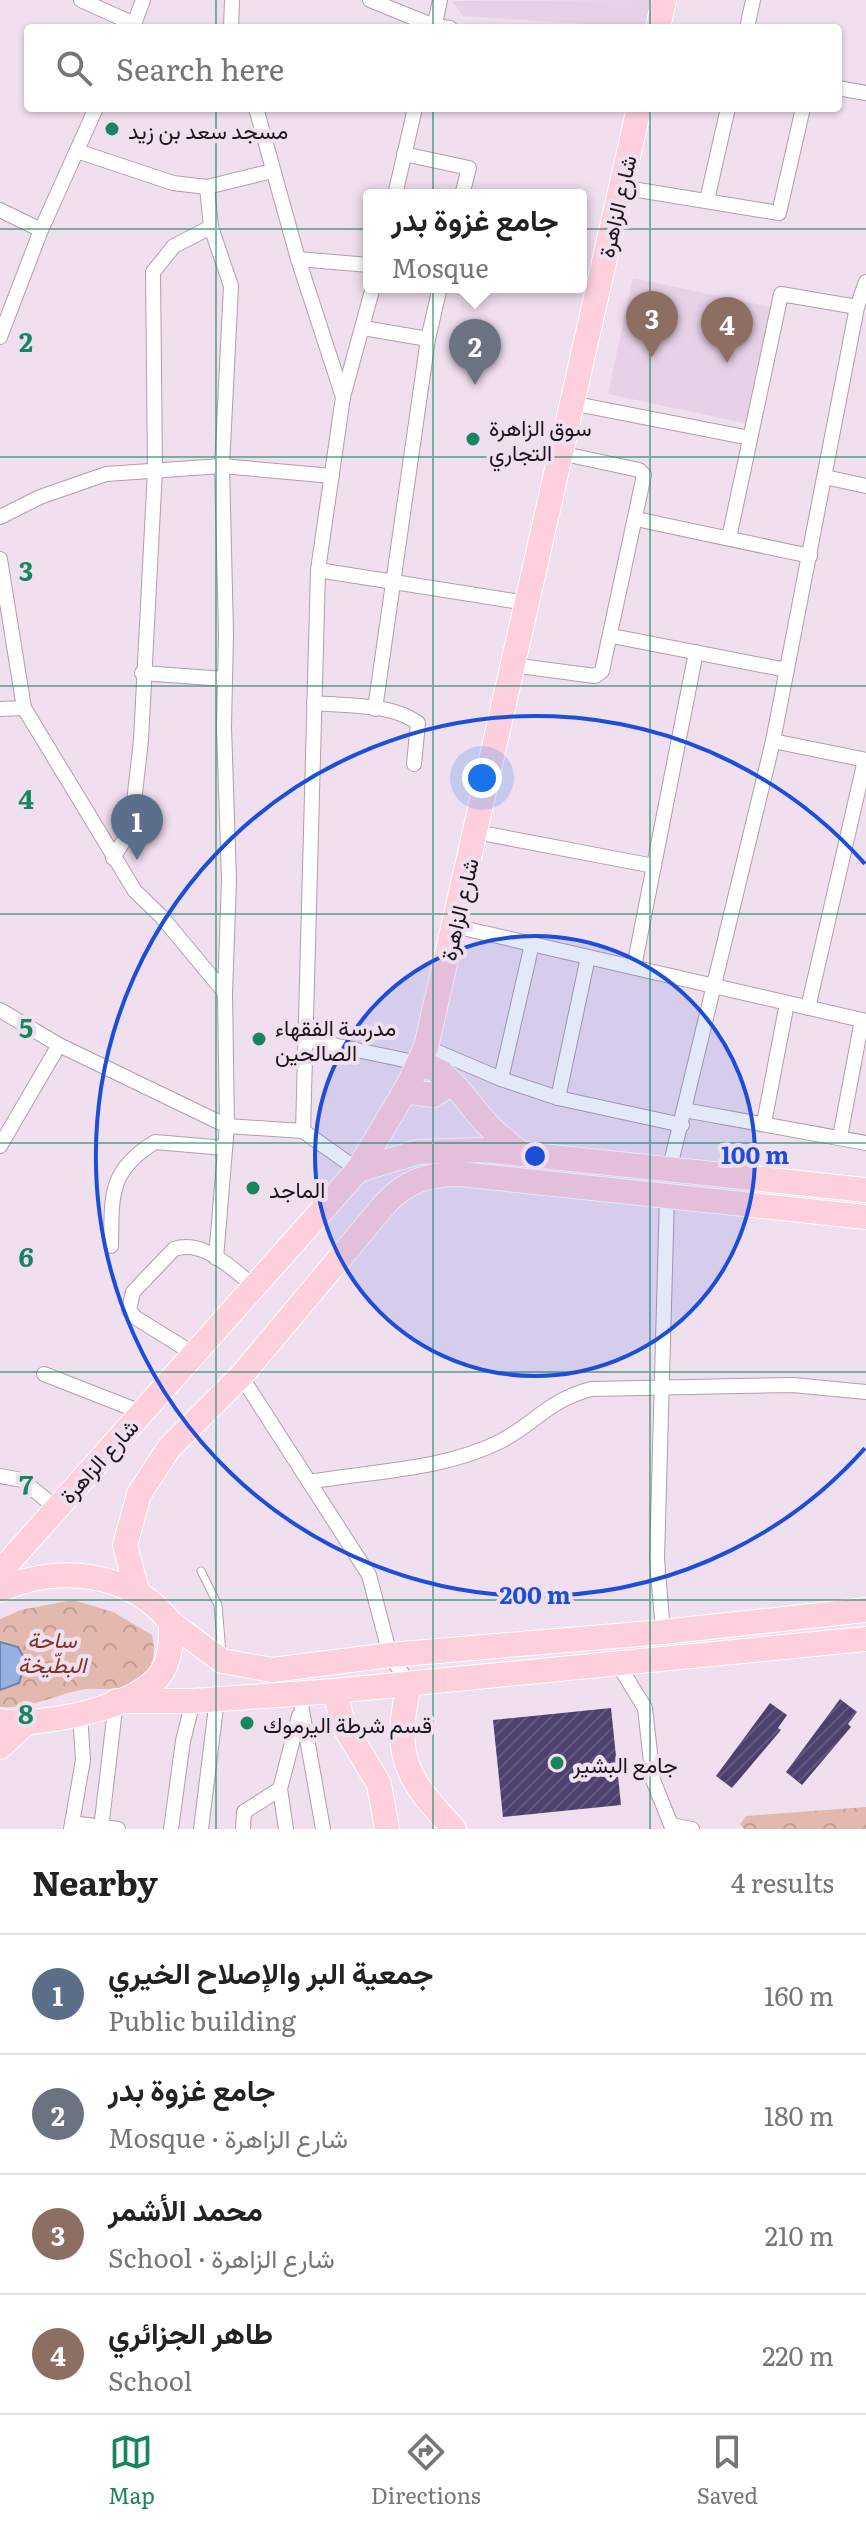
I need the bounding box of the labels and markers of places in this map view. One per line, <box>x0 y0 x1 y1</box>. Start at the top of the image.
place label: مسجد سعد بن زيد <box>128 113 288 146</box>
marker: مسجد سعد بن زيد <box>103 120 121 138</box>
pin: 3 <box>626 291 678 357</box>
pin: 4 <box>701 297 753 363</box>
pin: 2 <box>449 319 501 385</box>
place label: سوق الزاهرة التجاري <box>489 410 592 472</box>
marker: سوق الزاهرة التجاري <box>464 430 482 448</box>
pin: 1 <box>111 794 163 860</box>
place label: مدرسة الفقهاء الصالحين <box>275 1010 396 1068</box>
marker: مدرسة الفقهاء الصالحين <box>250 1030 268 1048</box>
centre of rings <box>521 1142 549 1170</box>
place label: الماجد <box>269 1172 325 1205</box>
marker: الماجد <box>244 1179 262 1197</box>
place label: قسم شرطة اليرموك <box>263 1707 432 1740</box>
marker: قسم شرطة اليرموك <box>238 1714 256 1732</box>
place label: جامع البشير <box>572 1747 678 1780</box>
marker: جامع البشير <box>548 1754 566 1772</box>

